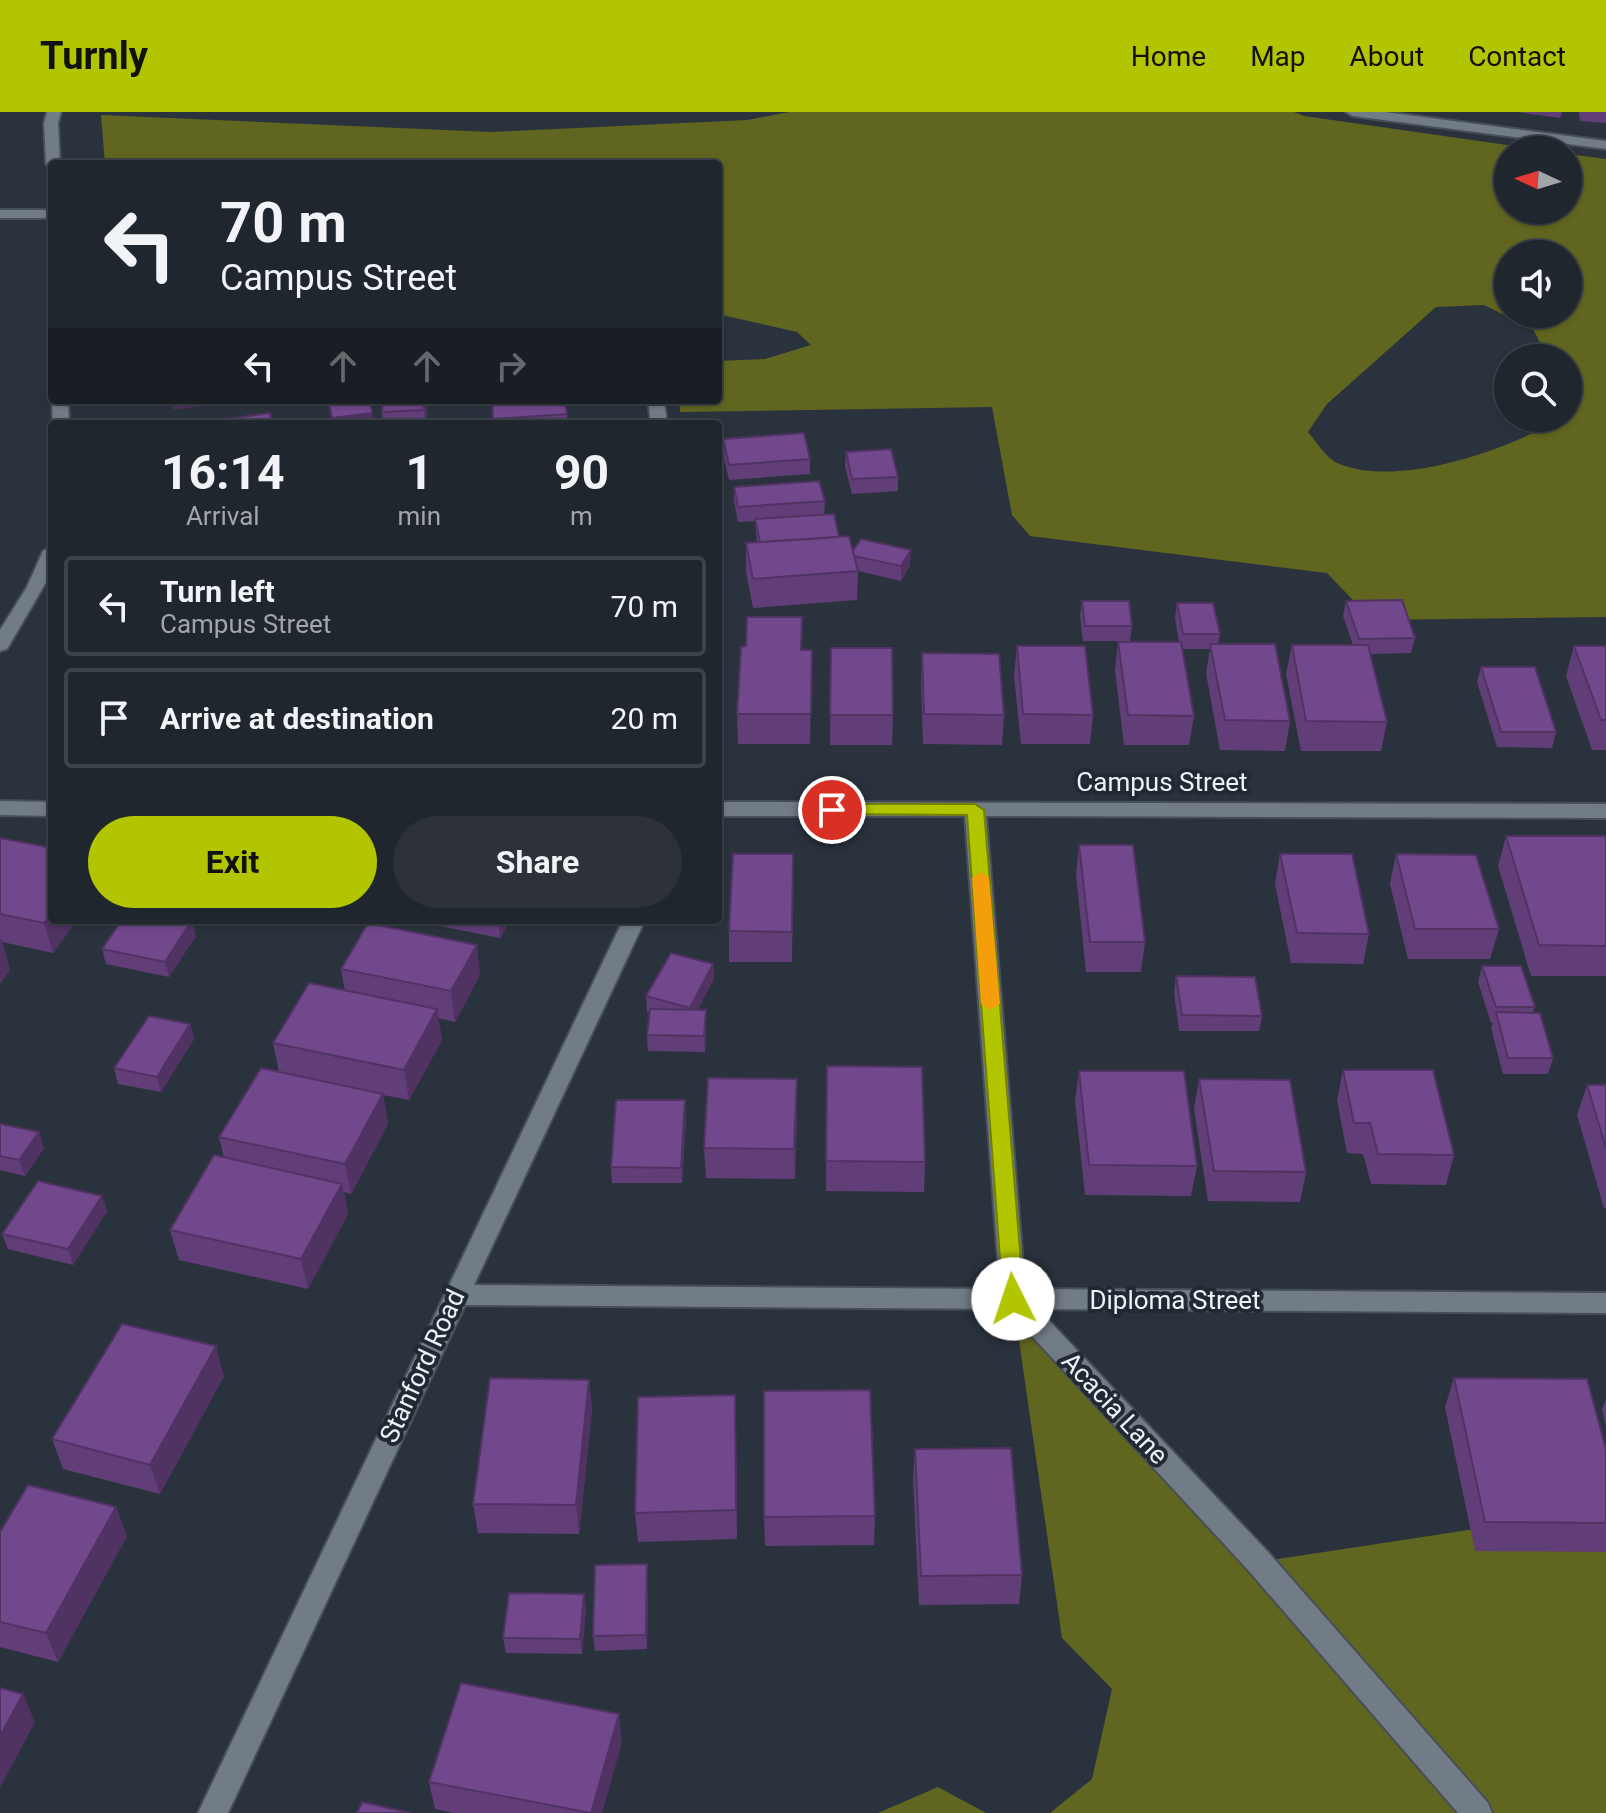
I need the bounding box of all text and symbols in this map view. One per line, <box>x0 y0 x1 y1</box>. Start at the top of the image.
text: Turnly <box>40 34 148 78</box>
text: Home <box>1131 40 1206 73</box>
text: Map <box>1250 40 1306 73</box>
text: About <box>1350 40 1424 73</box>
text: Contact <box>1468 40 1566 73</box>
north arrow <box>1494 136 1582 224</box>
map controls <box>1494 136 1582 432</box>
text: 70 m <box>220 190 347 256</box>
icon: left <box>88 192 192 296</box>
button: sound <box>1494 240 1582 328</box>
text: Campus Street <box>220 257 457 299</box>
icon: left <box>237 344 281 388</box>
icon: ahead <box>321 344 365 388</box>
icon: ahead <box>405 344 449 388</box>
icon: right <box>489 344 533 388</box>
button: search <box>1494 344 1582 432</box>
text: 16:14 <box>161 444 285 501</box>
text: 1 <box>406 444 433 501</box>
text: 90 <box>554 444 609 501</box>
text: Arrival <box>186 501 260 531</box>
text: min <box>398 501 441 531</box>
text: m <box>570 501 593 531</box>
text: Turn left <box>160 574 275 609</box>
icon: left <box>92 584 136 628</box>
text: 70 m <box>611 589 678 624</box>
text: Campus Street <box>160 609 331 639</box>
icon: arrive <box>92 696 136 740</box>
text: Arrive at destination <box>160 701 434 736</box>
text: 20 m <box>611 701 678 736</box>
street label: Campus Street <box>1076 767 1248 797</box>
pin <box>798 776 866 844</box>
icon: arrive <box>810 788 854 832</box>
button: Exit <box>88 816 377 908</box>
button: Share <box>393 816 682 908</box>
position arrow <box>971 1257 1055 1341</box>
street label: Stanford Road <box>373 1285 471 1447</box>
street label: Diploma Street <box>1089 1285 1261 1315</box>
street label: Acacia Lane <box>1056 1346 1174 1470</box>

